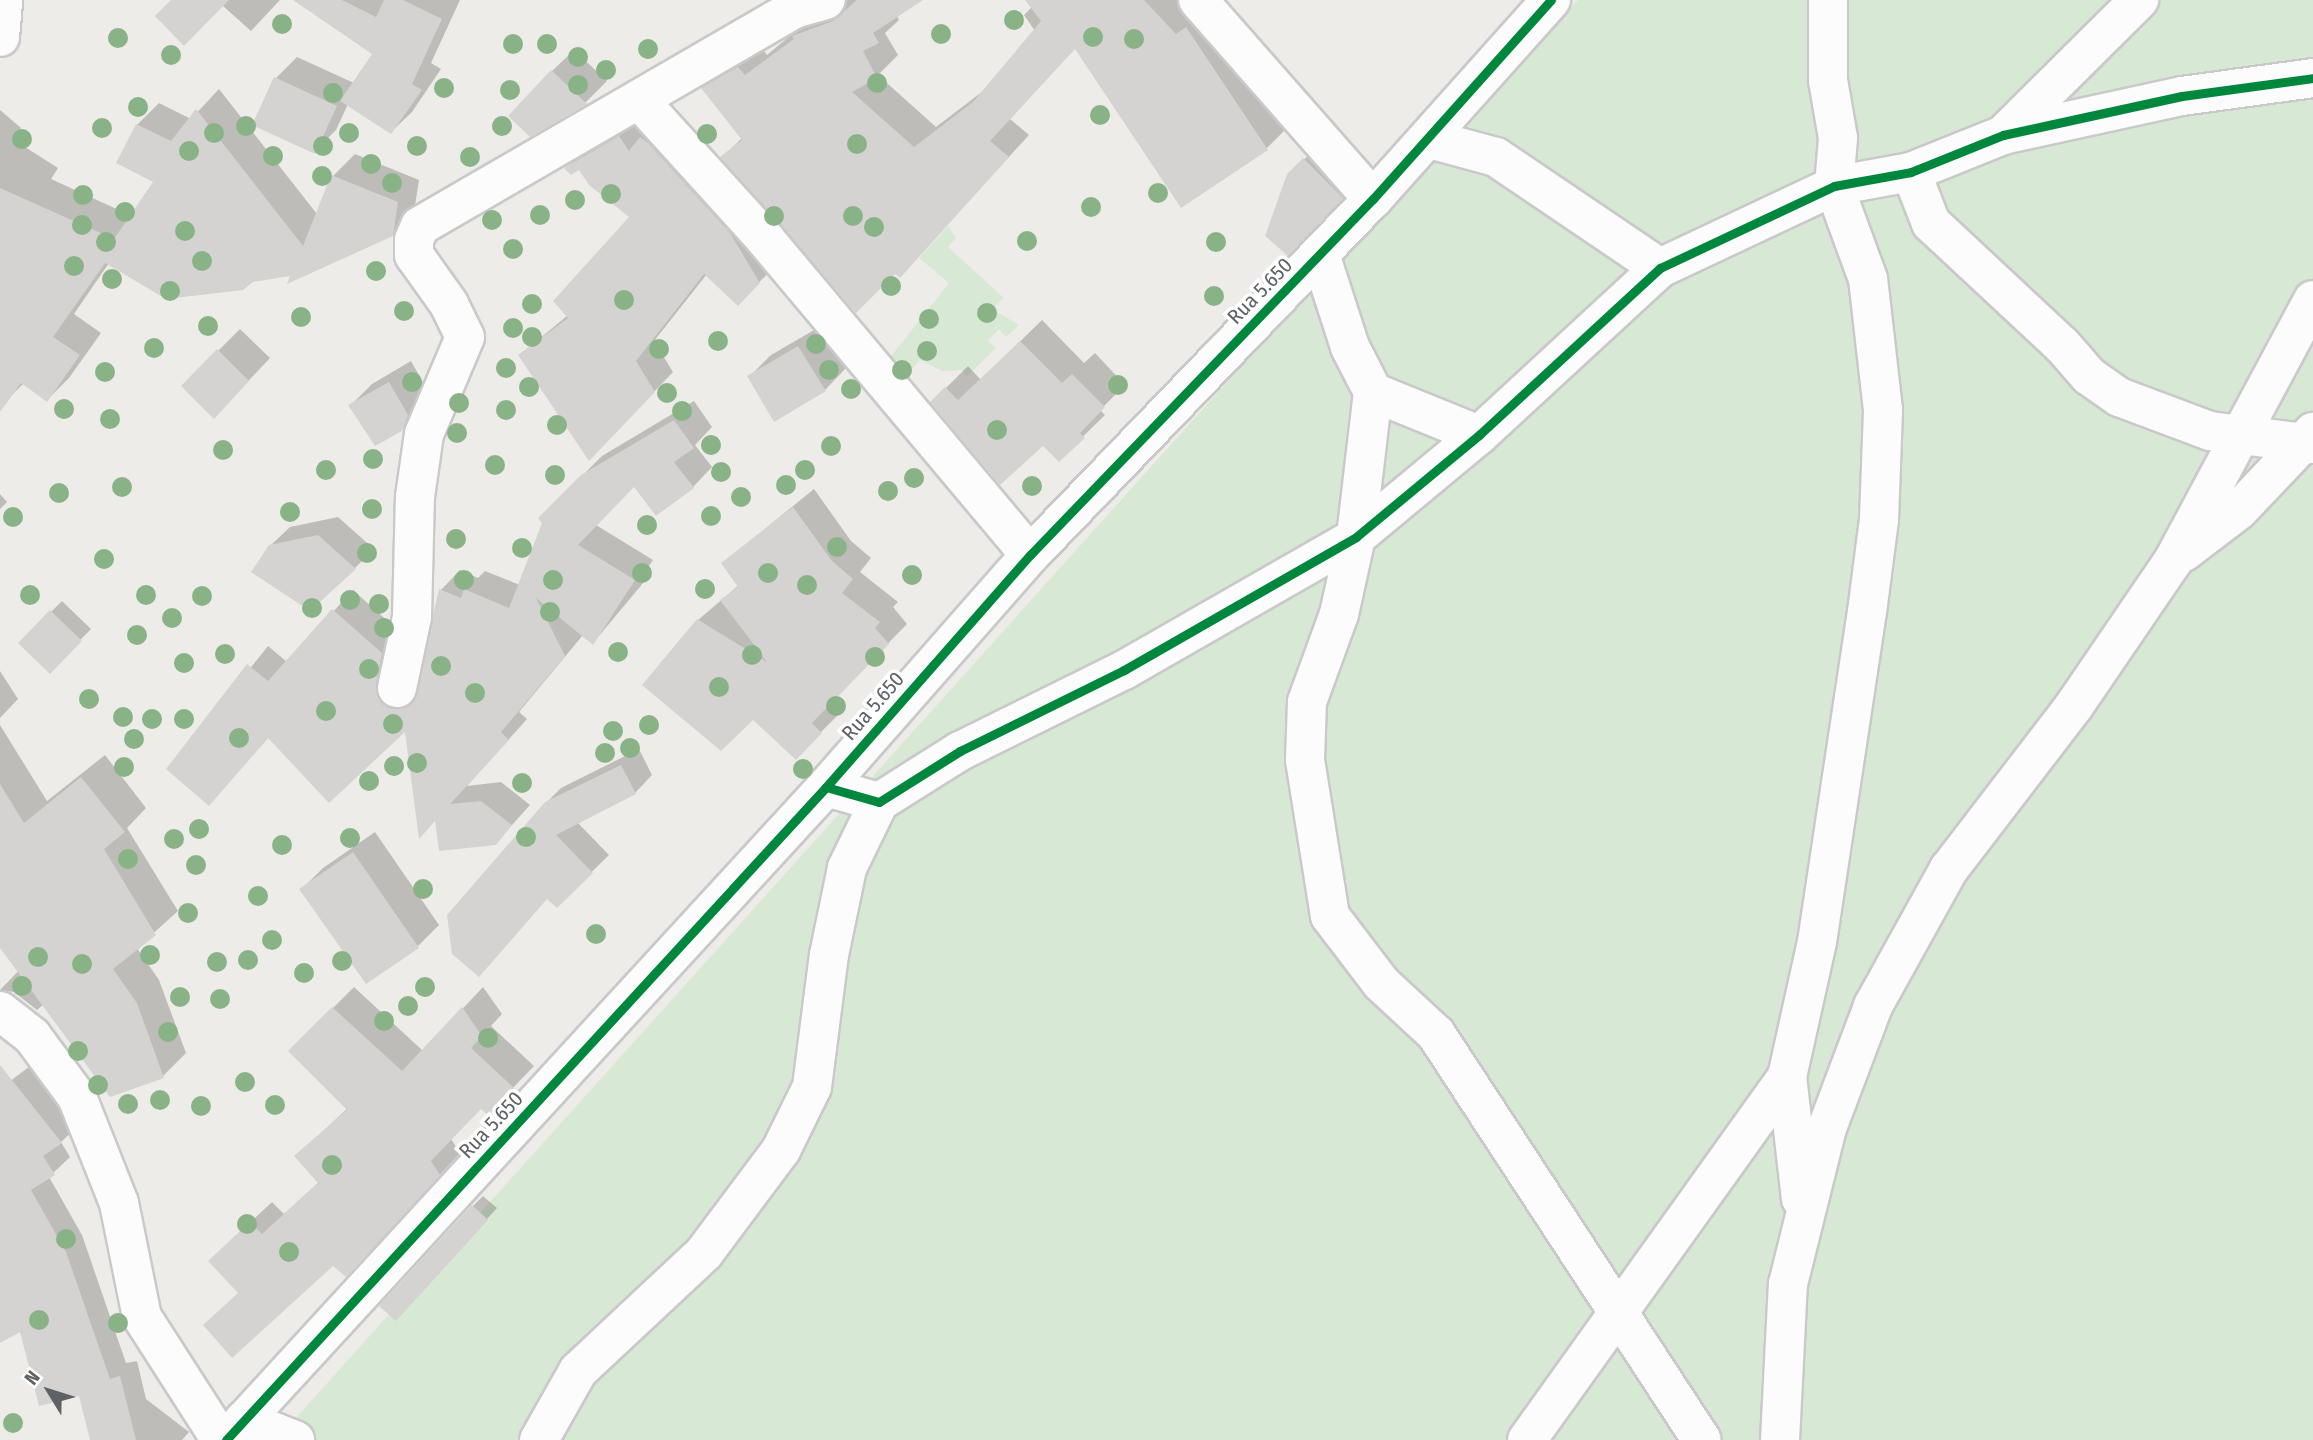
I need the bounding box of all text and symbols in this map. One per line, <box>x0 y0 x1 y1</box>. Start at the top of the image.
street label: Rua 5.650 <box>1222 253 1298 329</box>
street label: Rua 5.650 <box>836 667 910 745</box>
street label: Rua 5.650 <box>454 1086 528 1164</box>
north arrow <box>14 1356 84 1426</box>
text: N <box>19 1366 45 1389</box>

